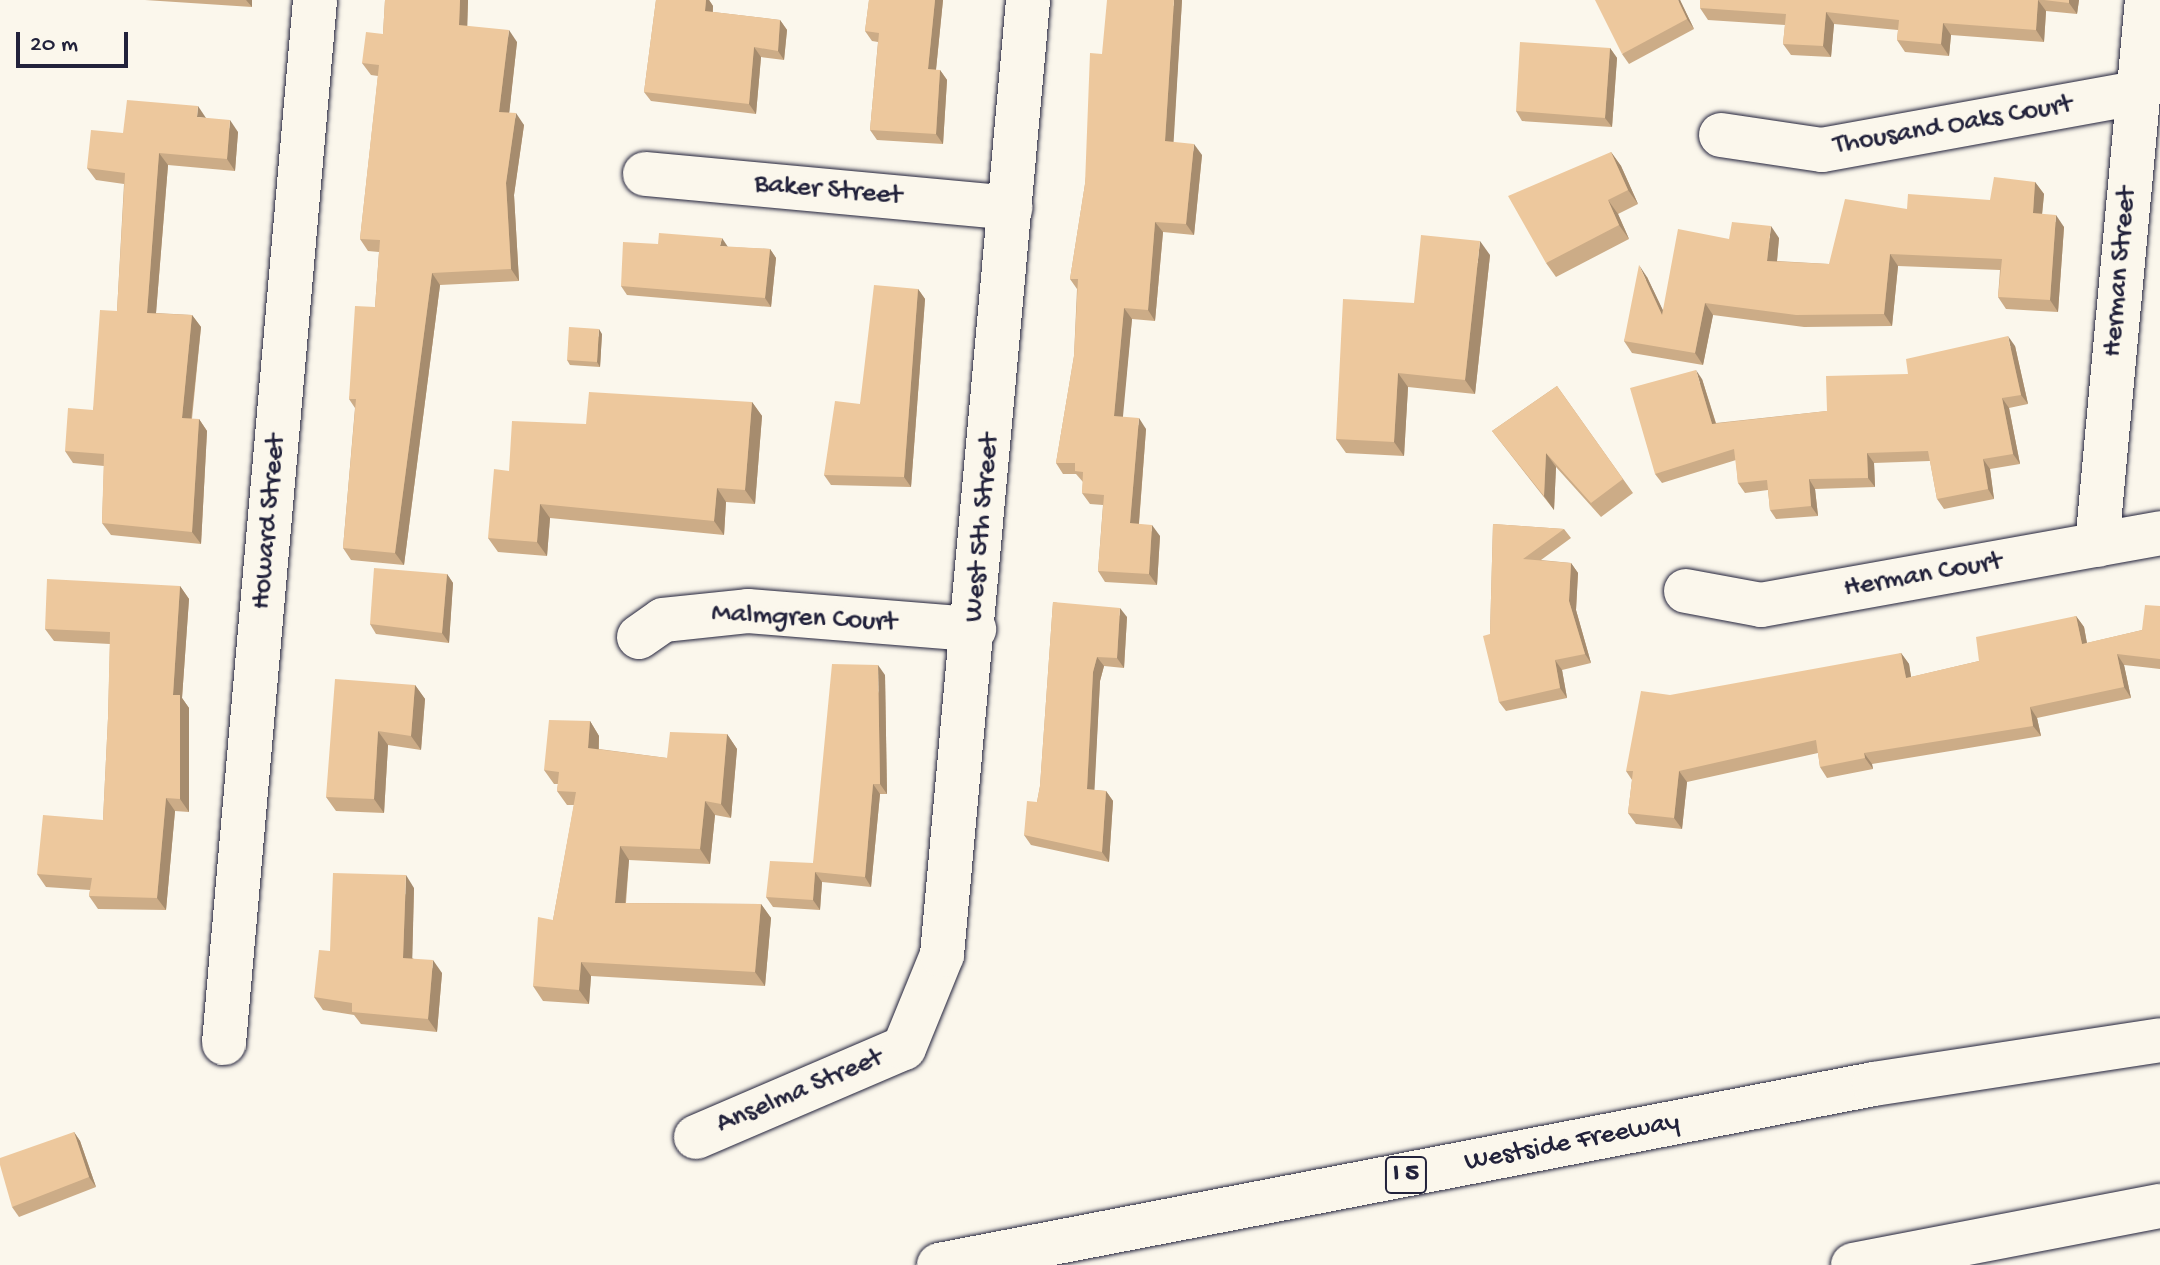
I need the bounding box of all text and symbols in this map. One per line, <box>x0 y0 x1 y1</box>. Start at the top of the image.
scale bar <box>20 16 132 66</box>
text: 20 m <box>30 31 78 60</box>
street label: Thousand Oaks Court <box>1831 88 2075 164</box>
street label: Baker Street <box>753 168 903 214</box>
street label: Herman Street <box>2097 186 2145 358</box>
street label: West 5th Street <box>958 432 1008 624</box>
street label: Howard Street <box>246 433 294 611</box>
street label: Herman Court <box>1841 546 2005 606</box>
street label: Malmgren Court <box>711 597 897 641</box>
street label: Anselma Street <box>712 1042 888 1142</box>
street label: Westside Freeway <box>1462 1106 1682 1180</box>
road number: I 5 <box>1384 1153 1428 1197</box>

